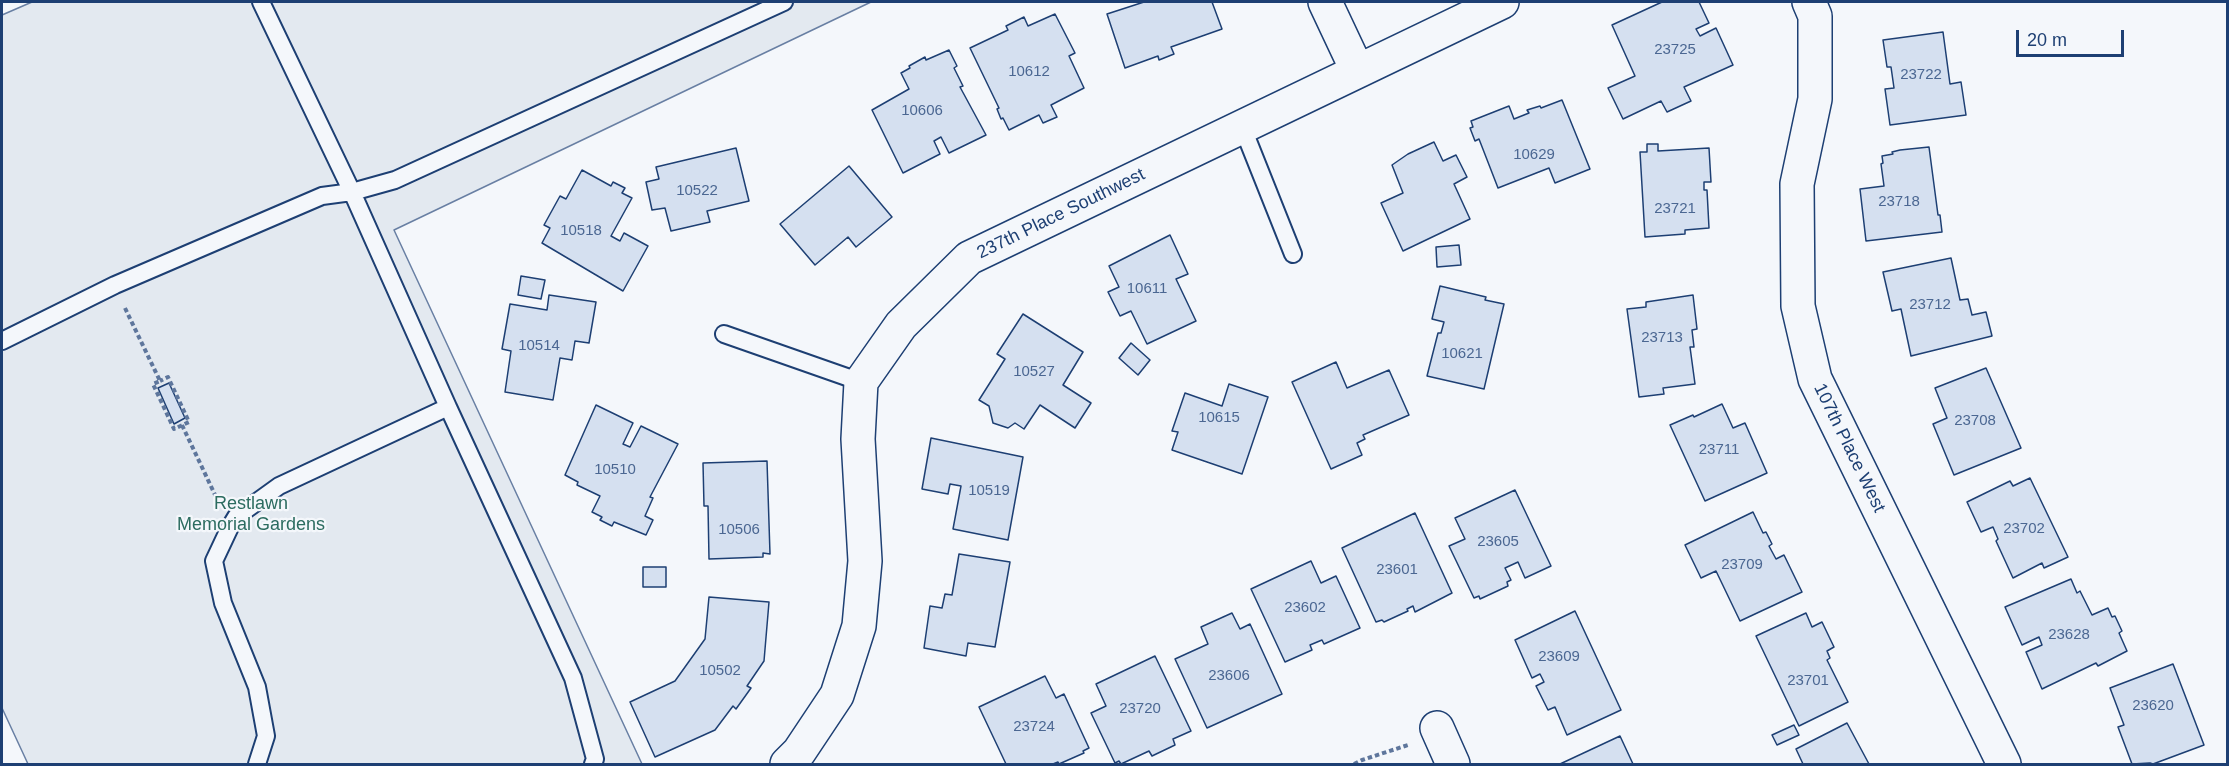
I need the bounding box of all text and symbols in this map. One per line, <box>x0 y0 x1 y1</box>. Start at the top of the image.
scale bar <box>2019 18 2127 56</box>
text: 20 m <box>2027 30 2067 50</box>
house number: 23725 <box>1654 41 1696 59</box>
house number: 10612 <box>1008 63 1050 81</box>
house number: 23722 <box>1900 66 1942 84</box>
house number: 10606 <box>901 102 943 120</box>
house number: 10629 <box>1513 146 1555 164</box>
street label: 237th Place Southwest <box>974 164 1148 264</box>
house number: 10522 <box>676 182 718 200</box>
house number: 23718 <box>1878 193 1920 211</box>
house number: 23721 <box>1654 200 1696 218</box>
house number: 10518 <box>560 222 602 240</box>
house number: 10611 <box>1127 280 1167 298</box>
house number: 23712 <box>1909 296 1951 314</box>
house number: 23713 <box>1641 329 1683 347</box>
house number: 10514 <box>518 337 560 355</box>
house number: 10621 <box>1441 345 1483 363</box>
house number: 10527 <box>1013 363 1055 381</box>
street label: 107th Place West <box>1808 380 1890 516</box>
house number: 10615 <box>1198 409 1240 427</box>
house number: 23708 <box>1954 412 1996 430</box>
house number: 23711 <box>1699 441 1739 459</box>
house number: 10510 <box>594 461 636 479</box>
house number: 10519 <box>968 482 1010 500</box>
park label: Restlawn Memorial Gardens <box>177 493 325 536</box>
house number: 23702 <box>2003 520 2045 538</box>
house number: 10506 <box>718 521 760 539</box>
house number: 23605 <box>1477 533 1519 551</box>
house number: 23709 <box>1721 556 1763 574</box>
house number: 23601 <box>1376 561 1418 579</box>
house number: 23602 <box>1284 599 1326 617</box>
house number: 23628 <box>2048 626 2090 644</box>
house number: 23609 <box>1538 648 1580 666</box>
house number: 10502 <box>699 662 741 680</box>
house number: 23606 <box>1208 667 1250 685</box>
house number: 23701 <box>1787 672 1829 690</box>
house number: 23620 <box>2132 697 2174 715</box>
house number: 23720 <box>1119 700 1161 718</box>
house number: 23724 <box>1013 718 1055 736</box>

